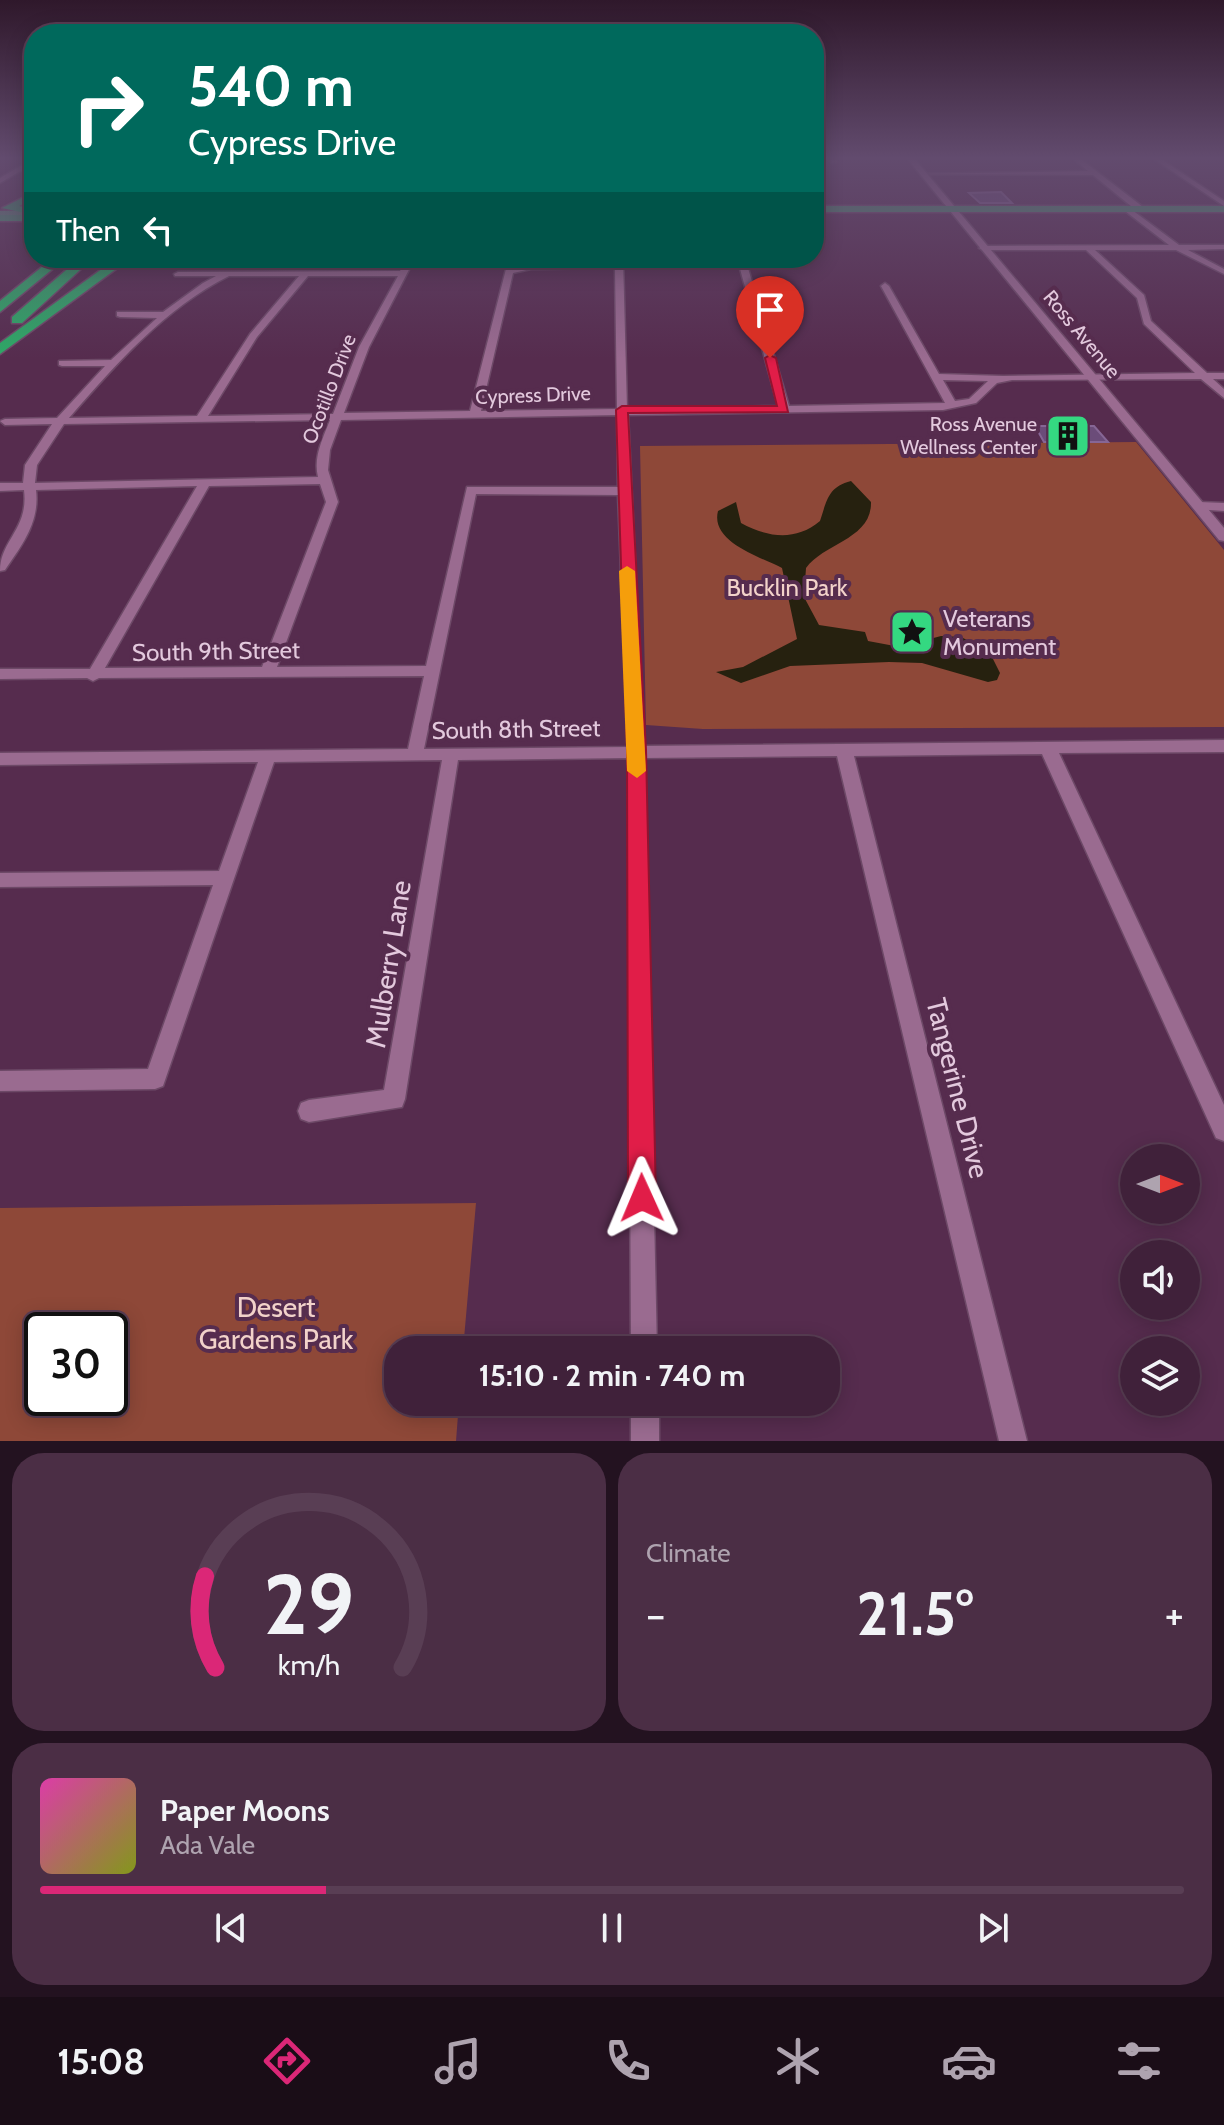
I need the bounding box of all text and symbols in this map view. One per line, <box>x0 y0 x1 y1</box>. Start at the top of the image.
text: 540 m <box>188 52 354 120</box>
icon: right <box>56 56 160 160</box>
text: Cypress Drive <box>188 120 396 164</box>
icon: left <box>136 208 180 252</box>
text: Then <box>56 212 120 249</box>
pin <box>736 276 804 358</box>
street label: Ross Avenue <box>1038 285 1126 383</box>
icon: arrive <box>748 288 792 332</box>
street label: Ocotillo Drive <box>297 331 361 447</box>
street label: Cypress Drive <box>475 381 591 409</box>
place label: Ross Avenue Wellness Center <box>900 412 1038 459</box>
building icon: Ross Avenue Wellness Center <box>1044 412 1092 460</box>
park label: Bucklin Park <box>726 573 848 602</box>
place label: Veterans Monument <box>943 604 1056 661</box>
place icon: Veterans Monument <box>888 608 936 656</box>
street label: South 9th Street <box>132 635 300 667</box>
street label: South 8th Street <box>431 713 601 745</box>
street label: Mulberry Lane <box>358 878 418 1050</box>
street label: Tangerine Drive <box>919 994 997 1182</box>
north arrow <box>1120 1144 1200 1224</box>
map controls <box>1120 1144 1200 1416</box>
position arrow <box>600 1156 684 1240</box>
button: sound <box>1120 1240 1200 1320</box>
park label: Desert Gardens Park <box>199 1290 354 1356</box>
speed limit sign: 30 <box>24 1312 128 1416</box>
button: layers <box>1120 1336 1200 1416</box>
text: 15:10 · 2 min · 740 m <box>479 1357 745 1394</box>
text: Climate <box>646 1537 731 1569</box>
text: 29 <box>264 1554 354 1655</box>
text: 21.5° <box>857 1577 973 1650</box>
text: − <box>646 1588 665 1641</box>
text: + <box>1165 1588 1184 1641</box>
text: km/h <box>278 1647 340 1682</box>
text: Paper Moons <box>160 1792 330 1829</box>
text: Ada Vale <box>160 1829 255 1861</box>
icon: previous <box>209 1906 253 1950</box>
icon: pause <box>590 1906 634 1950</box>
icon: next <box>971 1906 1015 1950</box>
icon: directions <box>259 2033 315 2089</box>
icon: music <box>430 2033 486 2089</box>
icon: phone <box>600 2033 656 2089</box>
icon: climate <box>770 2033 826 2089</box>
icon: car <box>941 2033 997 2089</box>
icon: filters <box>1111 2033 1167 2089</box>
text: 15:08 <box>57 2039 145 2083</box>

